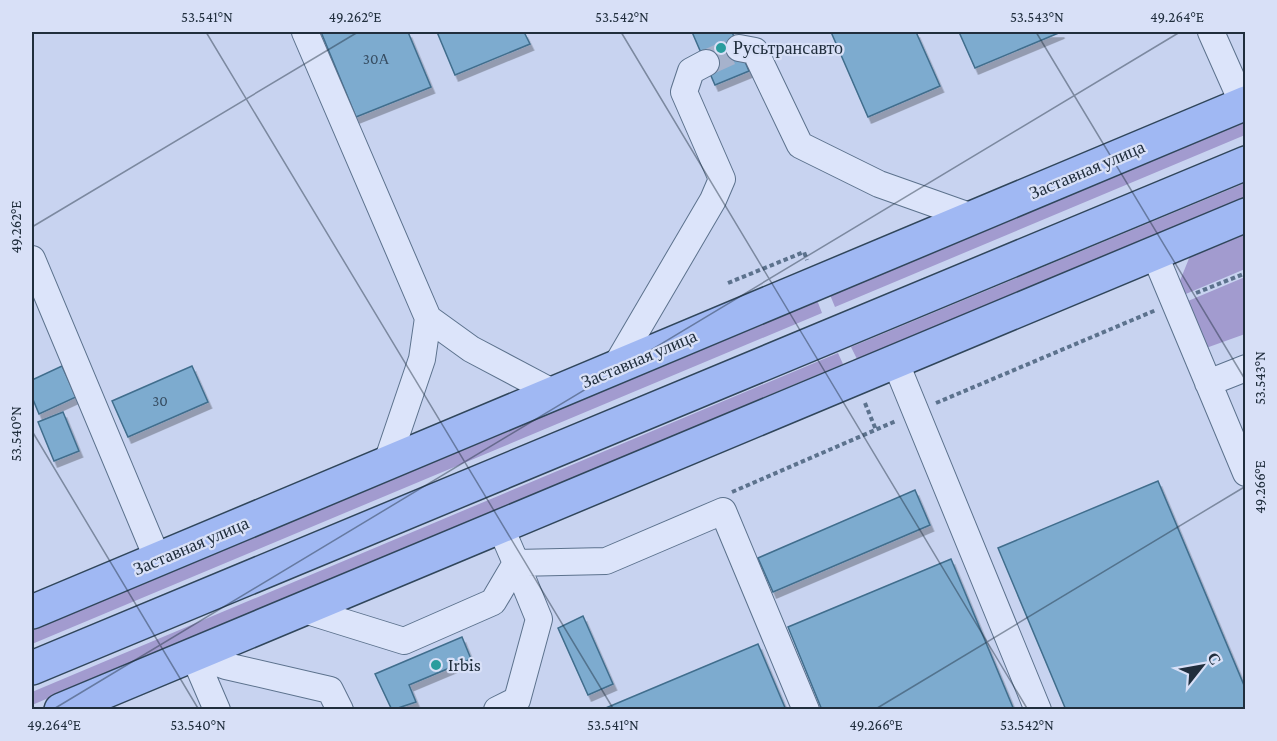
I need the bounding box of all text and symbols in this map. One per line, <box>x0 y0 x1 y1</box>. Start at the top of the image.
text: 53.541°N <box>181 9 233 25</box>
text: 49.262°E <box>329 9 381 25</box>
text: 53.542°N <box>595 9 649 25</box>
text: 53.543°N <box>1010 9 1064 25</box>
text: 49.264°E <box>1150 9 1204 25</box>
place label: Русьтрансавто <box>733 38 843 58</box>
marker: Русьтрансавто <box>714 41 728 55</box>
house number: 30А <box>363 51 389 67</box>
street label: Заставная улица <box>1026 137 1148 203</box>
text: 49.262°E <box>8 201 24 253</box>
street label: Заставная улица <box>578 326 700 392</box>
text: 53.543°N <box>1252 351 1268 405</box>
house number: 30 <box>152 393 168 409</box>
text: 53.540°N <box>8 406 24 462</box>
text: 49.266°E <box>1252 460 1268 514</box>
street label: Заставная улица <box>130 513 252 579</box>
north arrow <box>1172 636 1232 696</box>
text: С <box>1204 649 1225 668</box>
place label: Irbis <box>448 655 481 675</box>
marker: Irbis <box>429 658 443 672</box>
text: 49.264°E <box>27 717 81 733</box>
text: 53.540°N <box>170 717 226 733</box>
text: 53.541°N <box>587 717 639 733</box>
text: 49.266°E <box>849 717 903 733</box>
text: 53.542°N <box>1000 717 1054 733</box>

